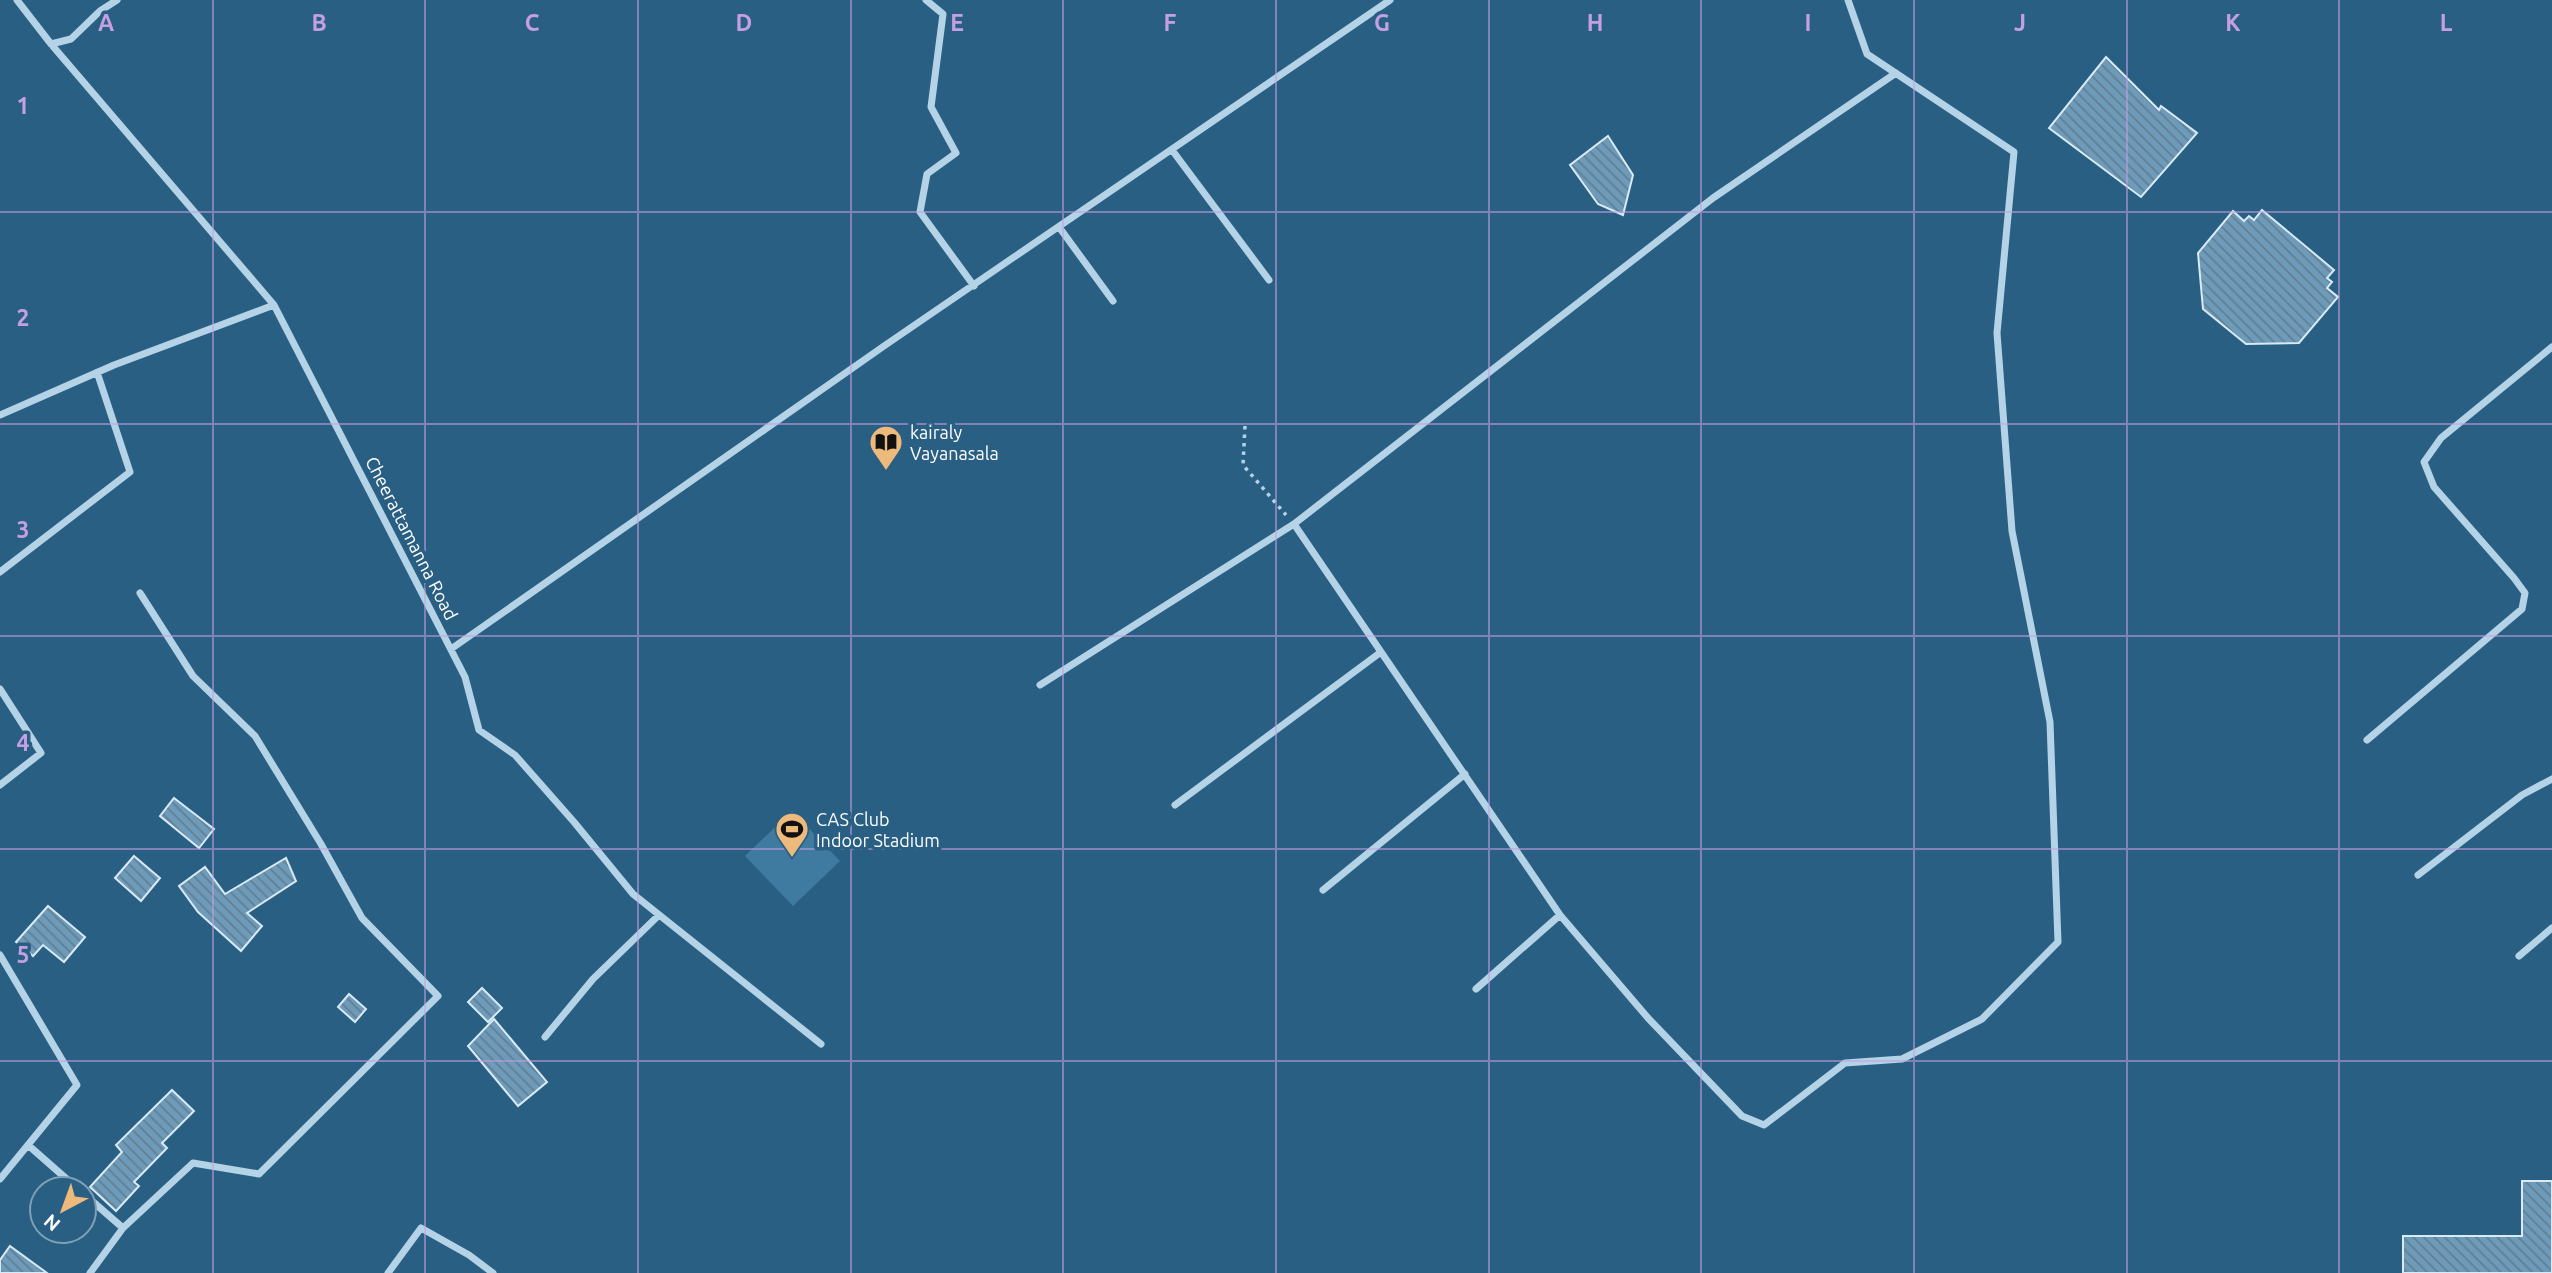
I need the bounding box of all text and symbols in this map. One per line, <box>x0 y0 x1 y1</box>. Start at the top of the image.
text: A <box>98 10 114 35</box>
text: B <box>311 10 327 35</box>
text: C <box>525 10 540 35</box>
text: D <box>736 10 752 35</box>
text: E <box>950 10 964 35</box>
text: F <box>1164 10 1177 35</box>
text: G <box>1374 10 1390 35</box>
text: H <box>1587 10 1603 35</box>
text: I <box>1805 10 1811 35</box>
text: J <box>2014 10 2026 35</box>
text: K <box>2225 10 2241 35</box>
text: L <box>2440 10 2453 35</box>
text: 1 <box>17 93 29 118</box>
text: 2 <box>17 305 29 330</box>
place label: kairaly Vayanasala <box>910 422 999 463</box>
library icon: kairaly Vayanasala <box>867 423 905 472</box>
street label: Cheerattamanna Road <box>362 453 462 623</box>
text: 3 <box>17 517 29 542</box>
text: 4 <box>17 730 30 755</box>
place label: CAS Club Indoor Stadium <box>816 809 940 850</box>
sports icon: CAS Club Indoor Stadium <box>773 810 811 859</box>
text: 5 <box>17 942 29 967</box>
north arrow <box>28 1175 98 1245</box>
text: N <box>39 1210 64 1236</box>

